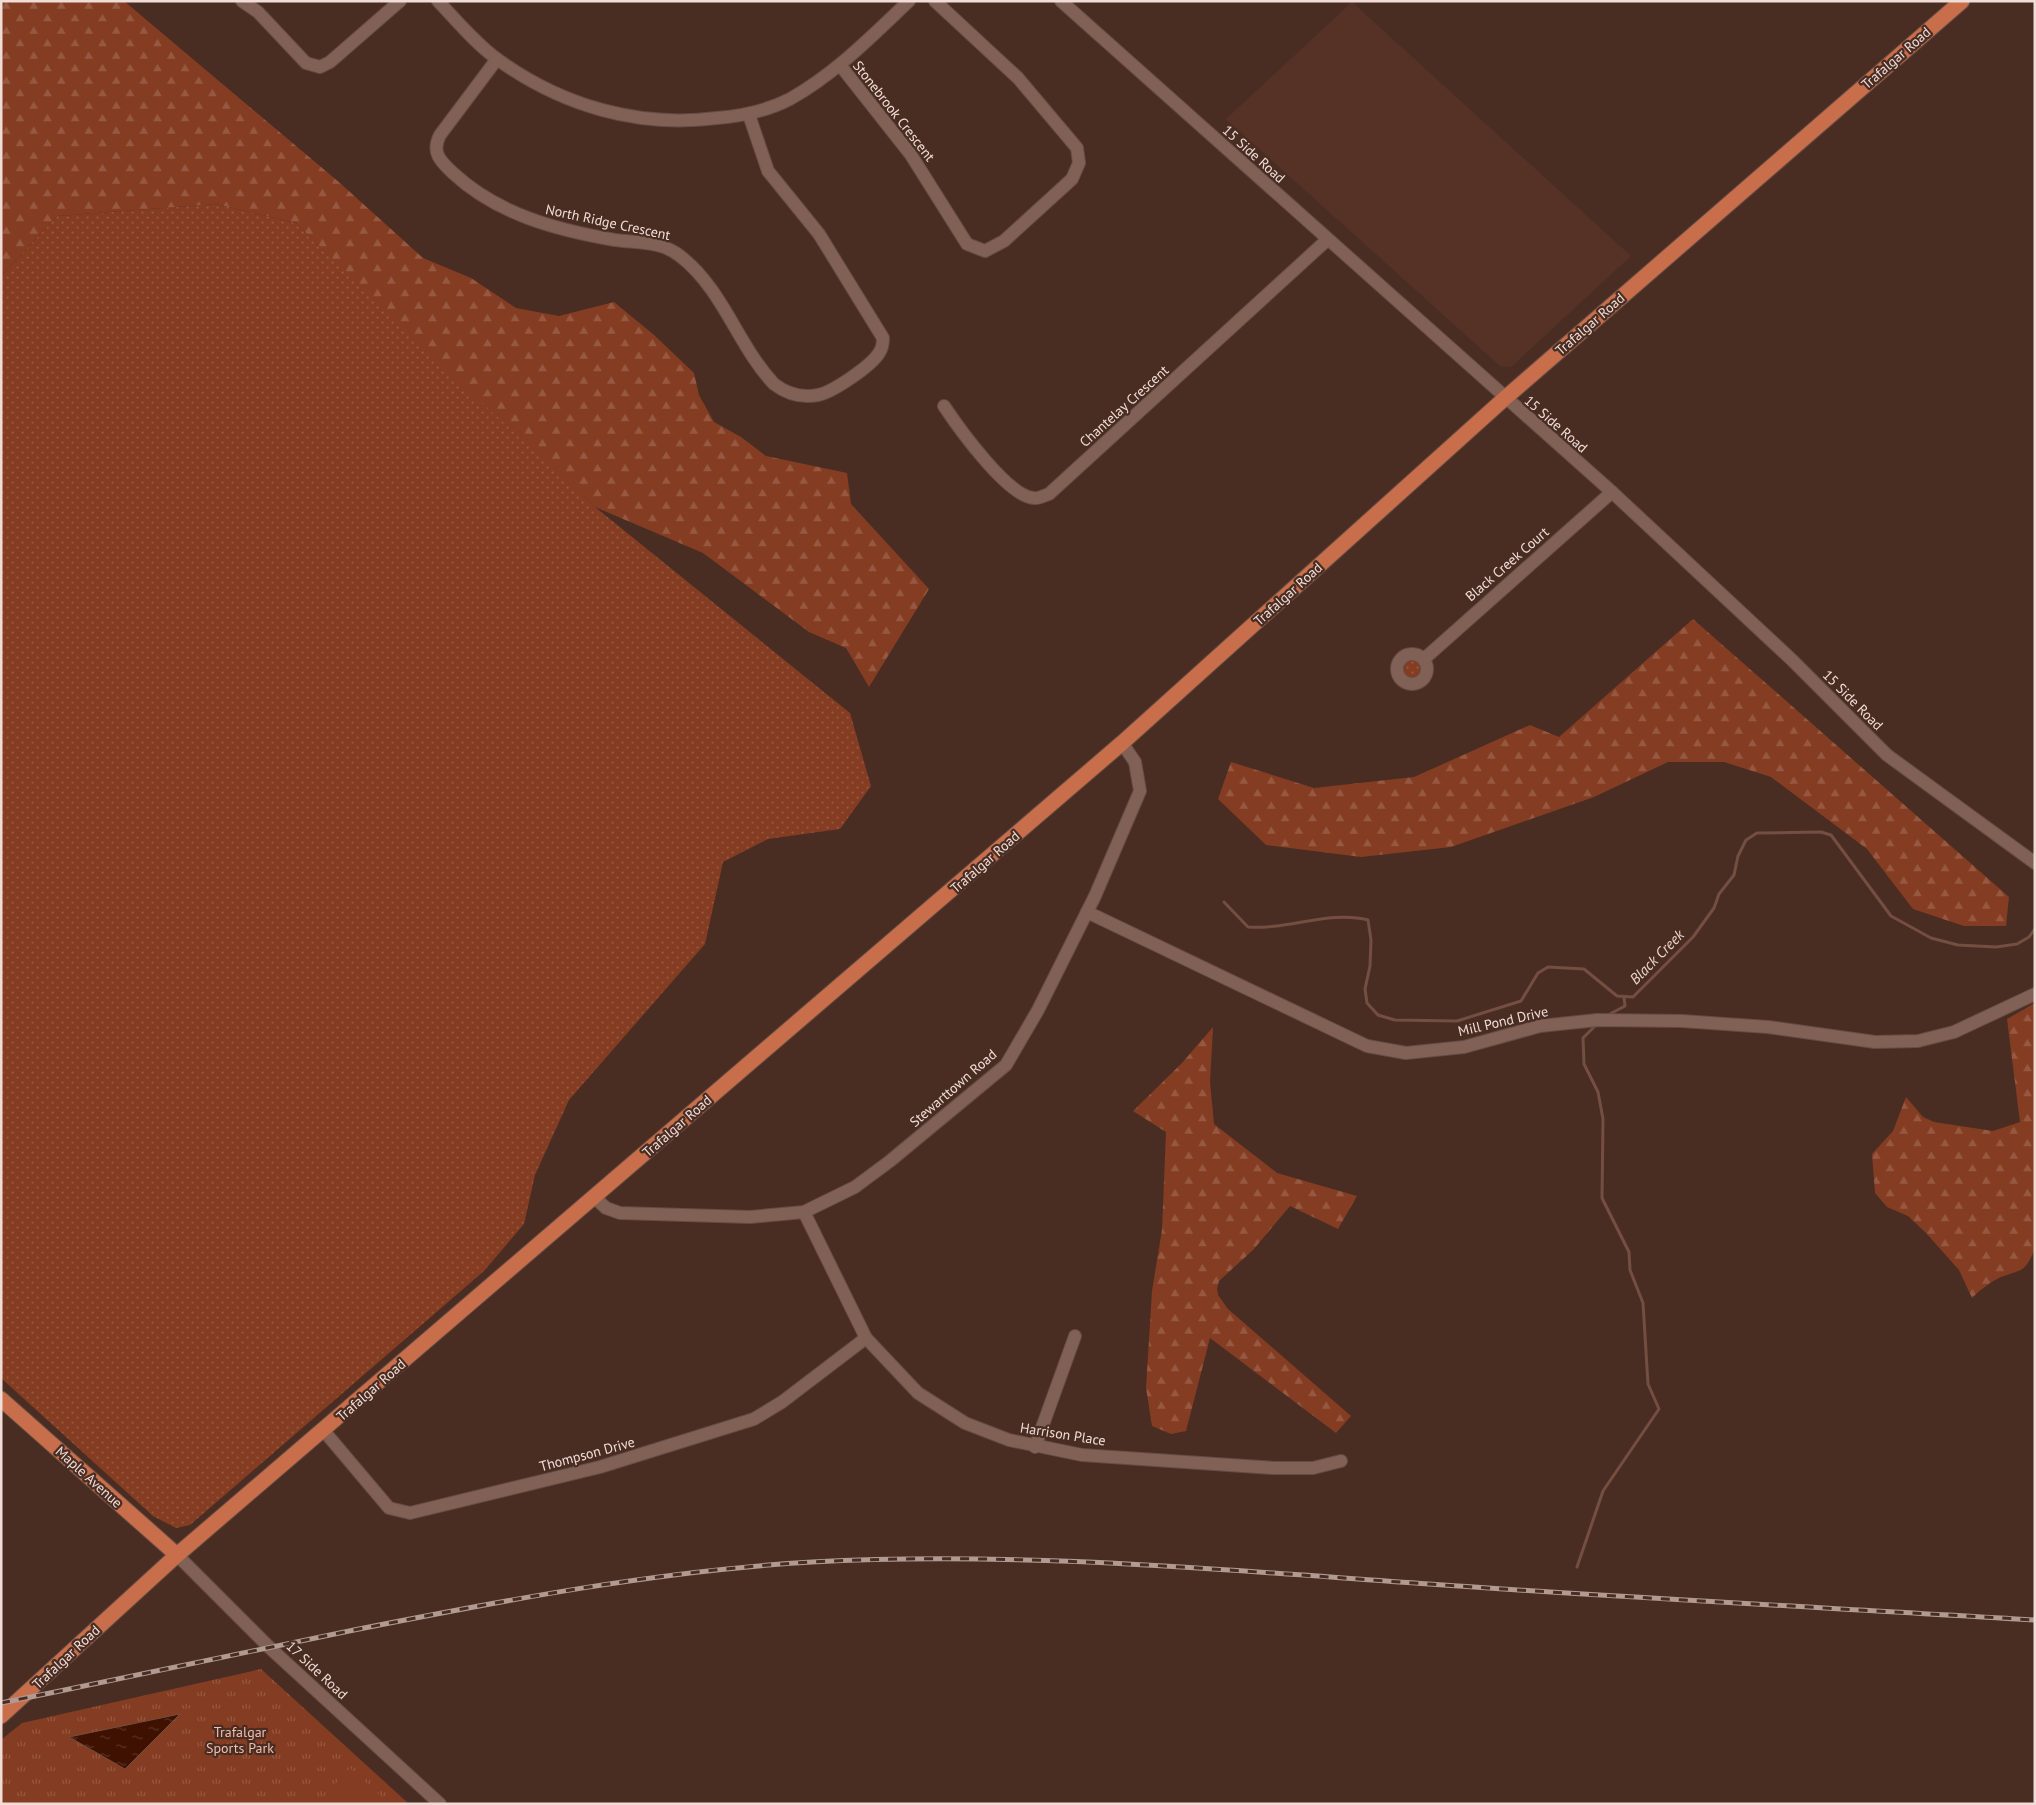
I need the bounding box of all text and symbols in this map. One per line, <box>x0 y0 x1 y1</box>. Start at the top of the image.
street label: Trafalgar Road <box>1858 23 1934 93</box>
street label: Stonebrook Crescent <box>849 57 939 165</box>
street label: 15 Side Road <box>1219 121 1289 187</box>
street label: North Ridge Crescent <box>544 200 672 244</box>
street label: Trafalgar Road <box>1552 289 1628 359</box>
street label: Chantelay Crescent <box>1076 361 1172 451</box>
street label: 15 Side Road <box>1521 392 1591 456</box>
street label: Black Creek Court <box>1462 523 1553 605</box>
street label: Trafalgar Road <box>1250 559 1326 629</box>
street label: 15 Side Road <box>1819 666 1887 734</box>
street label: Trafalgar Road <box>947 827 1023 897</box>
water label: Black Creek <box>1625 924 1689 988</box>
street label: Mill Pond Drive <box>1456 1002 1550 1040</box>
street label: Stewarttown Road <box>906 1045 1000 1131</box>
street label: Trafalgar Road <box>639 1091 715 1161</box>
street label: Trafalgar Road <box>333 1355 409 1425</box>
street label: Harrison Place <box>1019 1418 1107 1450</box>
street label: Thompson Drive <box>537 1433 637 1475</box>
street label: Maple Avenue <box>52 1442 126 1512</box>
street label: Trafalgar Road <box>28 1621 104 1693</box>
street label: 17 Side Road <box>283 1637 351 1703</box>
park label: Trafalgar Sports Park <box>206 1723 274 1757</box>

